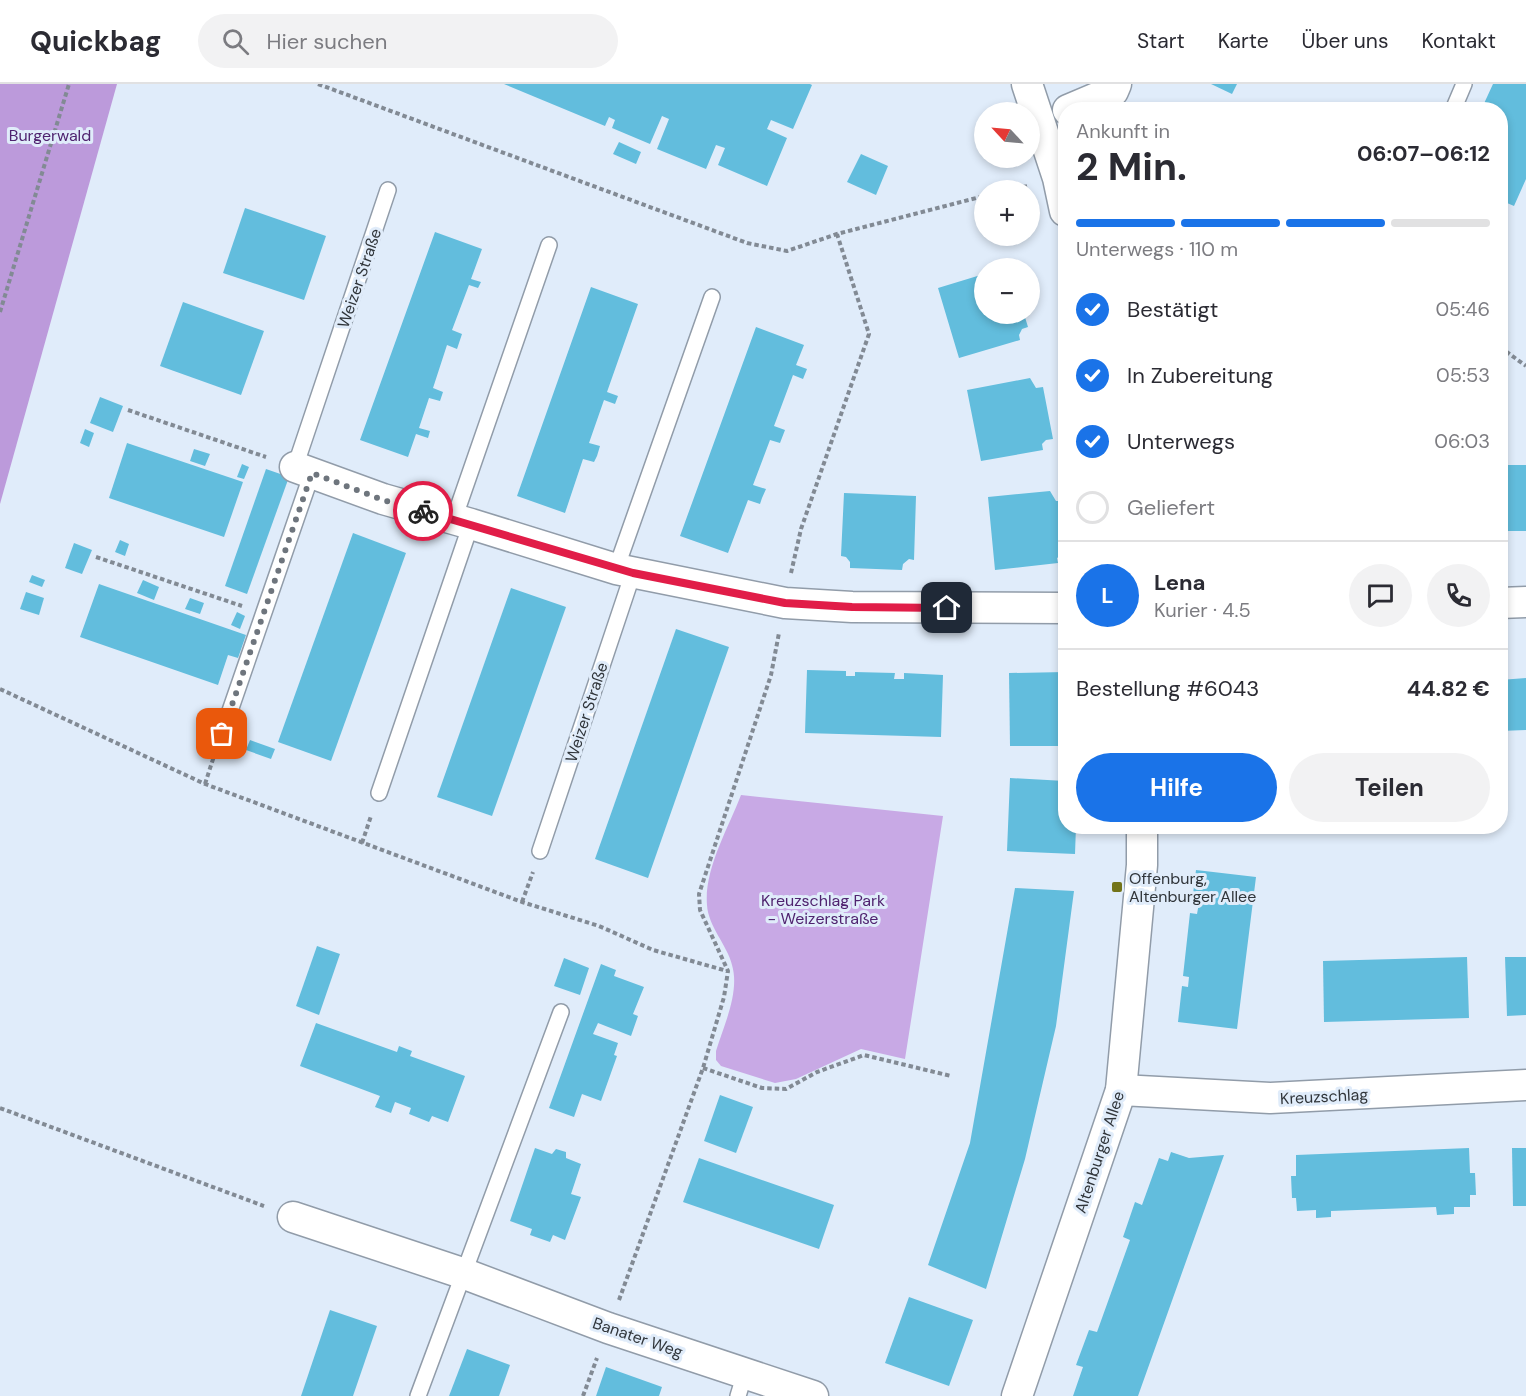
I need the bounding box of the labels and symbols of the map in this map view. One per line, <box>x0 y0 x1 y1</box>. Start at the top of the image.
north arrow <box>974 102 1040 168</box>
park label: Burgerwald <box>9 125 91 146</box>
street label: Weizer Straße <box>333 226 386 331</box>
courier <box>393 481 453 541</box>
pin <box>921 582 972 633</box>
street label: Weizer Straße <box>560 660 613 765</box>
pin <box>196 708 247 759</box>
place label: Offenburg, Altenburger Allee <box>1129 868 1256 907</box>
marker: Offenburg, Altenburger Allee <box>1110 880 1124 894</box>
park label: Kreuzschlag Park - Weizerstraße <box>761 890 885 929</box>
street label: Kreuzschlag <box>1279 1084 1369 1109</box>
street label: Altenburger Allee <box>1070 1088 1129 1216</box>
street label: Banater Weg <box>590 1312 686 1363</box>

